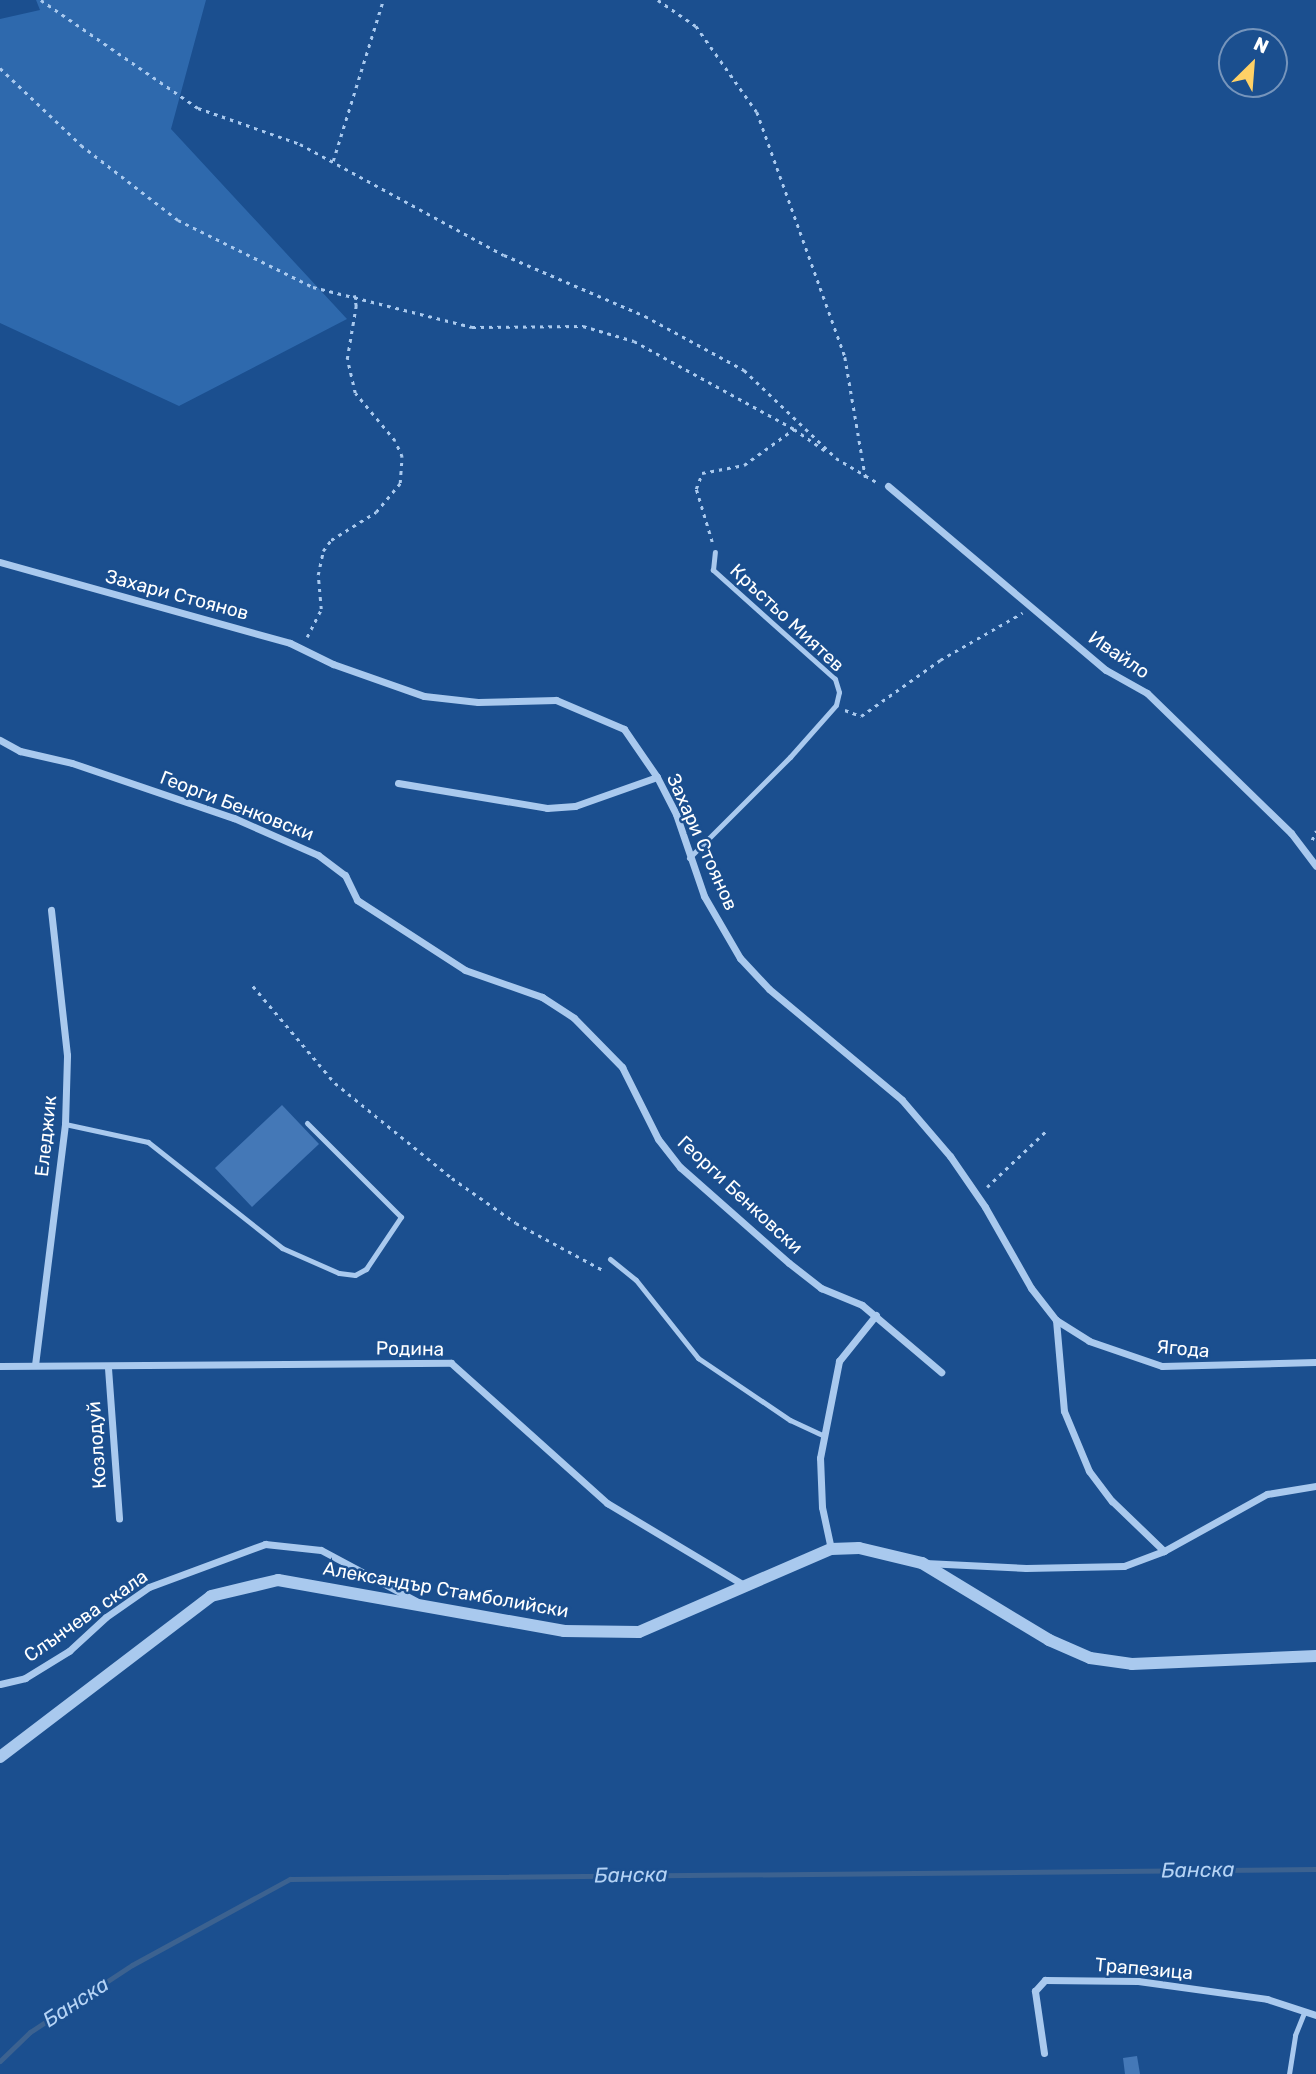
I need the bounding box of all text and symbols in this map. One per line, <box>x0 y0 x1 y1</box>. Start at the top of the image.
north arrow <box>1218 28 1288 98</box>
text: N <box>1250 32 1272 59</box>
street label: Кръстьо Миятев <box>725 559 849 677</box>
street label: Захари Стоянов <box>103 565 251 625</box>
street label: Ивайло <box>1084 626 1154 684</box>
street label: Георги Бенковски <box>157 766 317 846</box>
street label: Захари Стоянов <box>662 770 742 914</box>
street label: Еледжик <box>30 1094 62 1178</box>
street label: Георги Бенковски <box>673 1131 807 1259</box>
street label: Ягода <box>1155 1335 1211 1363</box>
street label: Родина <box>376 1337 444 1361</box>
street label: Козлодуй <box>83 1401 111 1489</box>
street label: Александър Стамболийски <box>321 1557 571 1623</box>
street label: Слънчева скала <box>20 1565 152 1667</box>
water label: Банска <box>1161 1857 1235 1883</box>
water label: Банска <box>594 1862 668 1888</box>
street label: Трапезица <box>1094 1953 1194 1985</box>
water label: Банска <box>38 1971 114 2033</box>

